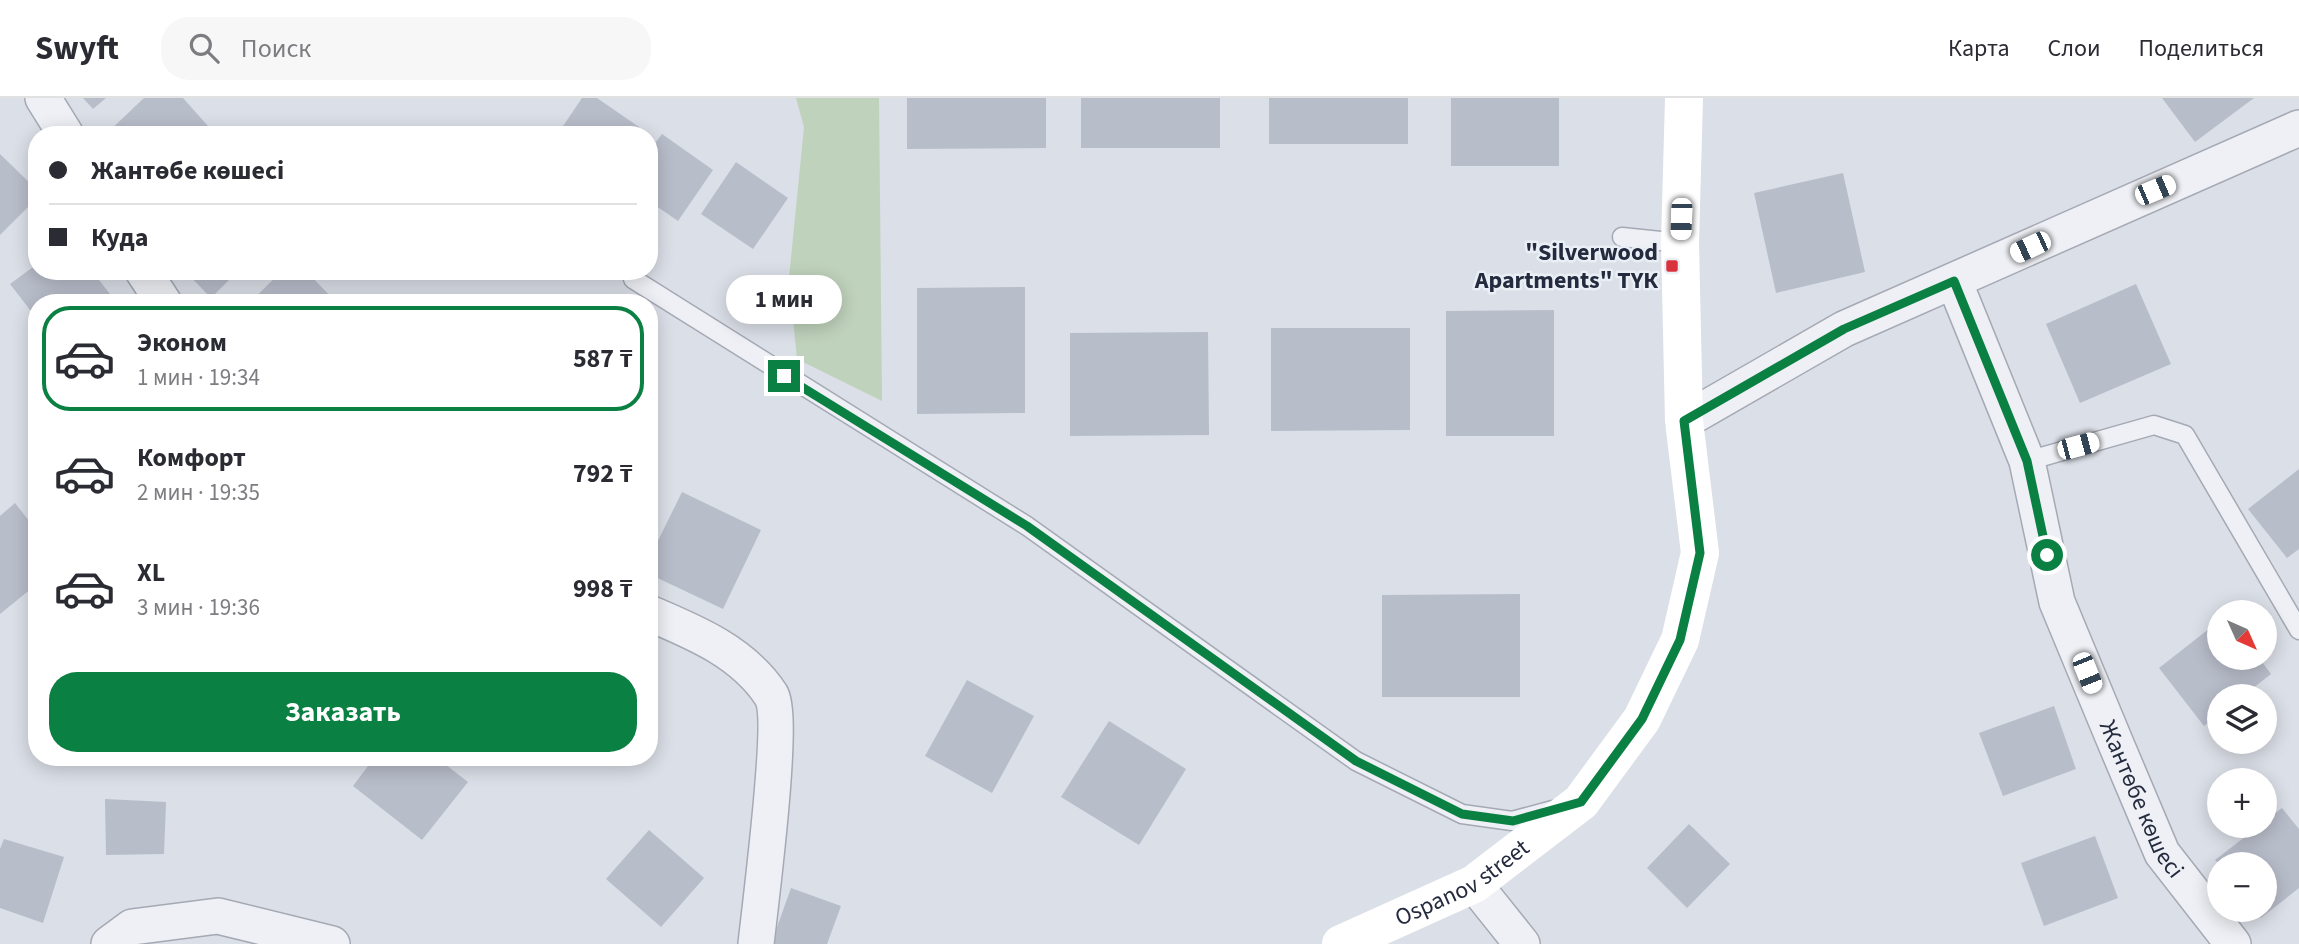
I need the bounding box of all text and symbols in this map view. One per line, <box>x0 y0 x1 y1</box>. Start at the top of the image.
search box <box>161 17 651 80</box>
text: Swyft <box>35 25 119 72</box>
icon: search <box>185 29 223 67</box>
text: Поиск <box>241 30 311 67</box>
text: Карта <box>1948 31 2010 66</box>
text: Слои <box>2048 31 2101 66</box>
text: Поделиться <box>2139 31 2264 66</box>
text: Жантөбе көшесі <box>91 152 284 189</box>
car <box>2132 172 2179 208</box>
car <box>1670 198 1693 240</box>
text: Куда <box>91 219 149 256</box>
car <box>2007 229 2054 265</box>
place label: "Silverwood Apartments" ТҮК <box>1474 235 1658 298</box>
marker: "Silverwood Apartments" ТҮК <box>1664 258 1680 274</box>
callout: 1 мин <box>726 274 842 324</box>
text: 1 мин <box>755 283 813 316</box>
text: Эконом <box>137 324 227 361</box>
icon: car <box>53 327 116 390</box>
text: 587 ₸ <box>573 340 633 377</box>
route end <box>768 360 800 392</box>
text: 1 мин · 19:34 <box>137 361 260 394</box>
car <box>2055 430 2102 462</box>
text: Комфорт <box>137 439 246 476</box>
icon: car <box>53 442 116 505</box>
text: 792 ₸ <box>573 455 633 492</box>
text: 2 мин · 19:35 <box>137 476 260 509</box>
route start <box>2031 539 2063 571</box>
text: XL <box>137 554 165 591</box>
icon: car <box>53 557 116 620</box>
text: 998 ₸ <box>573 570 633 607</box>
text: 3 мин · 19:36 <box>137 591 260 624</box>
north arrow <box>2207 600 2277 670</box>
map controls <box>2207 600 2277 922</box>
car <box>2070 650 2105 696</box>
button: Заказать <box>49 672 637 752</box>
button: layers <box>2207 684 2277 754</box>
street label: Жантөбе көшесі <box>2091 715 2193 886</box>
button: + <box>2207 768 2277 838</box>
street label: Ospanov street <box>1389 830 1537 935</box>
button: − <box>2207 852 2277 922</box>

